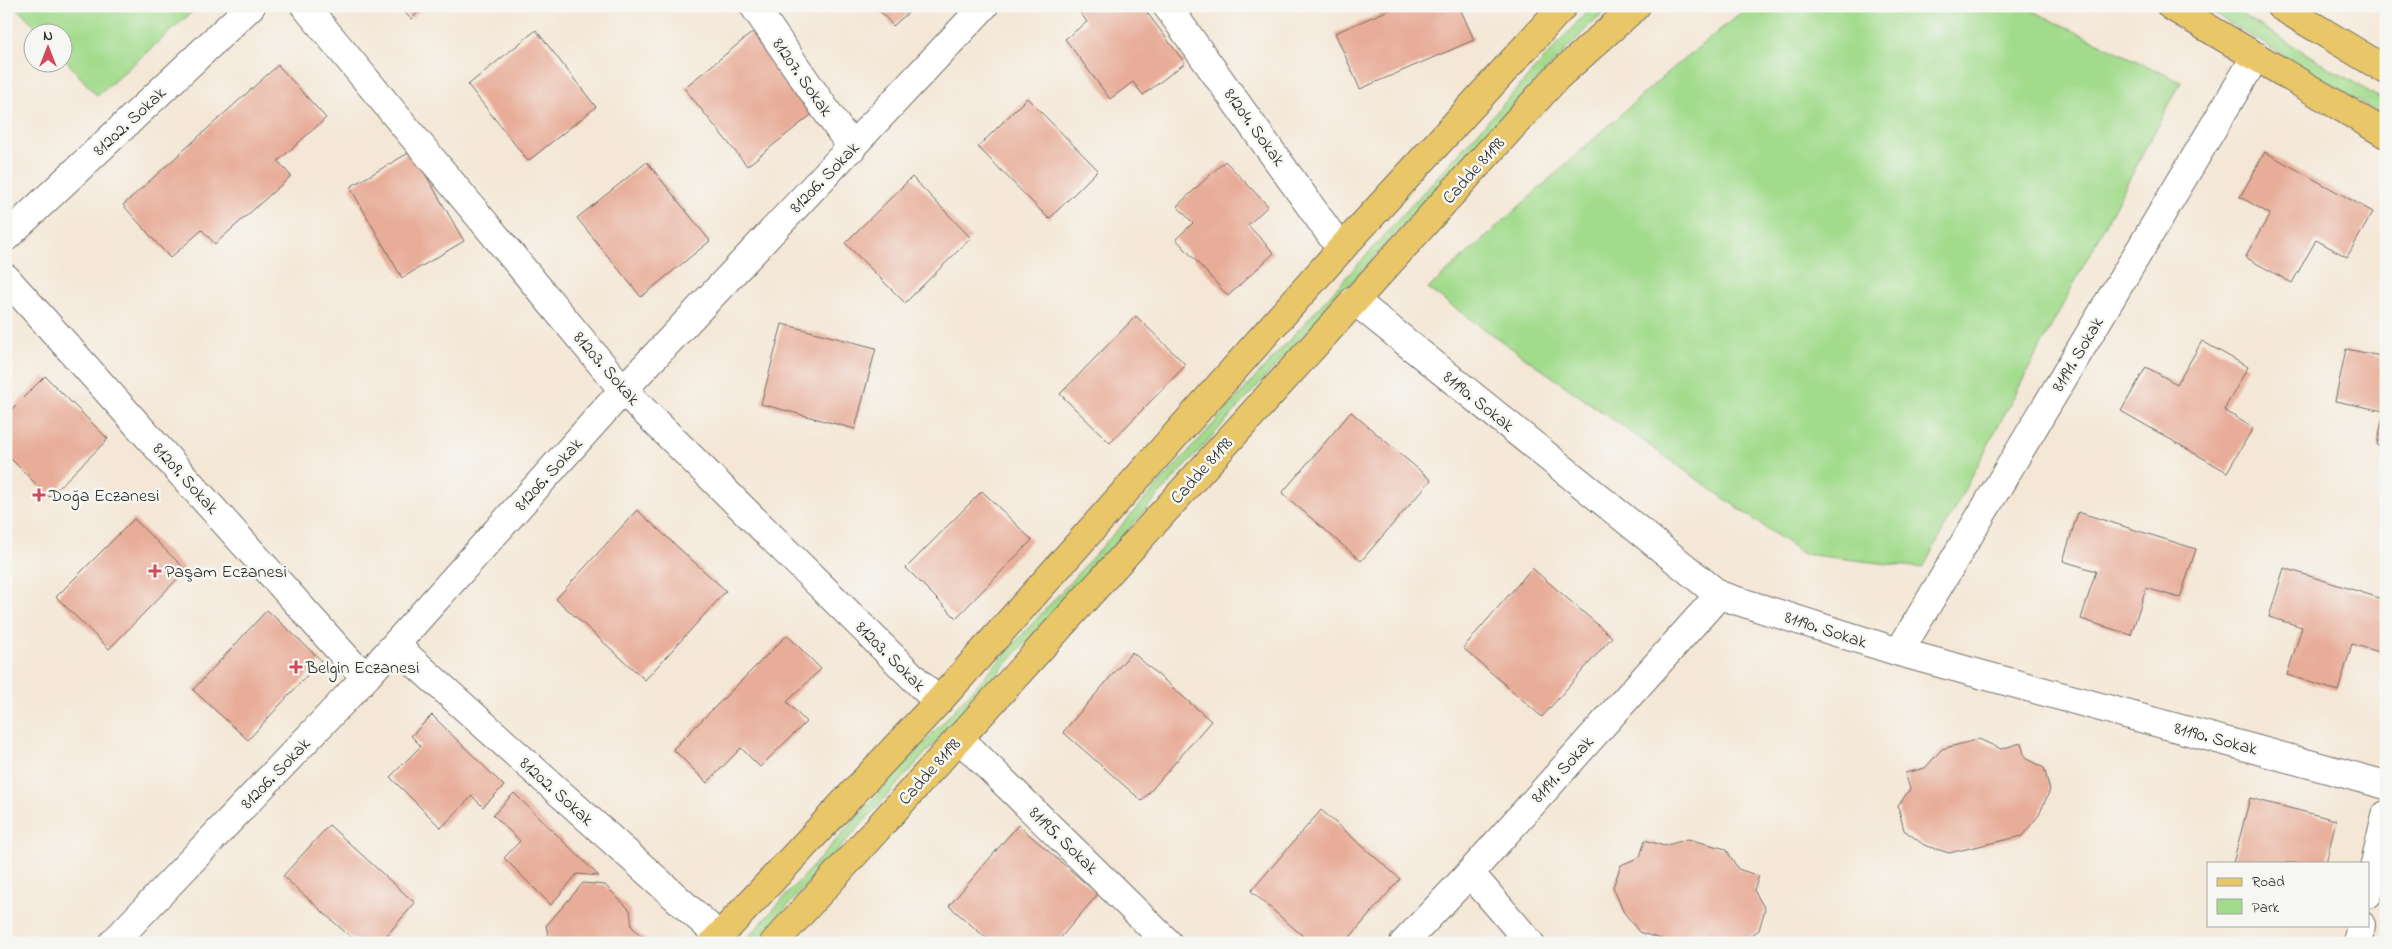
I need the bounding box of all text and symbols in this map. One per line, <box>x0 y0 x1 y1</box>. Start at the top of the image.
north arrow <box>22 22 72 72</box>
text: N <box>43 26 53 47</box>
street label: 81207. Sokak <box>765 34 838 123</box>
street label: 81202. Sokak <box>88 81 173 163</box>
street label: 81204. Sokak <box>1216 84 1291 173</box>
street label: Cadde 81198 <box>1437 132 1512 211</box>
street label: 81206. Sokak <box>784 136 867 220</box>
street label: 81191. Sokak <box>2046 313 2111 397</box>
street label: 81203. Sokak <box>566 327 645 412</box>
street label: 81190. Sokak <box>1436 366 1519 440</box>
street label: Cadde 81198 <box>1165 432 1240 511</box>
street label: 81206. Sokak <box>509 433 590 518</box>
street label: 81209. Sokak <box>145 438 224 521</box>
place label: Doğa Eczanesi <box>48 484 159 511</box>
marker: Doğa Eczanesi <box>33 489 45 501</box>
place label: Paşam Eczanesi <box>165 560 287 586</box>
marker: Paşam Eczanesi <box>149 565 161 577</box>
street label: 81190. Sokak <box>1781 605 1870 656</box>
street label: 81203. Sokak <box>848 616 931 699</box>
place label: Belgin Eczanesi <box>305 656 419 683</box>
marker: Belgin Eczanesi <box>290 661 302 673</box>
street label: 81190. Sokak <box>2171 716 2260 764</box>
street label: 81191. Sokak <box>1526 731 1601 810</box>
street label: 81206. Sokak <box>235 732 318 816</box>
street label: Cadde 81198 <box>893 733 968 812</box>
street label: 81202. Sokak <box>513 752 599 833</box>
street label: 81195. Sokak <box>1022 802 1103 881</box>
legend <box>2207 862 2370 926</box>
text: Road <box>2252 871 2285 893</box>
text: Park <box>2252 897 2280 919</box>

